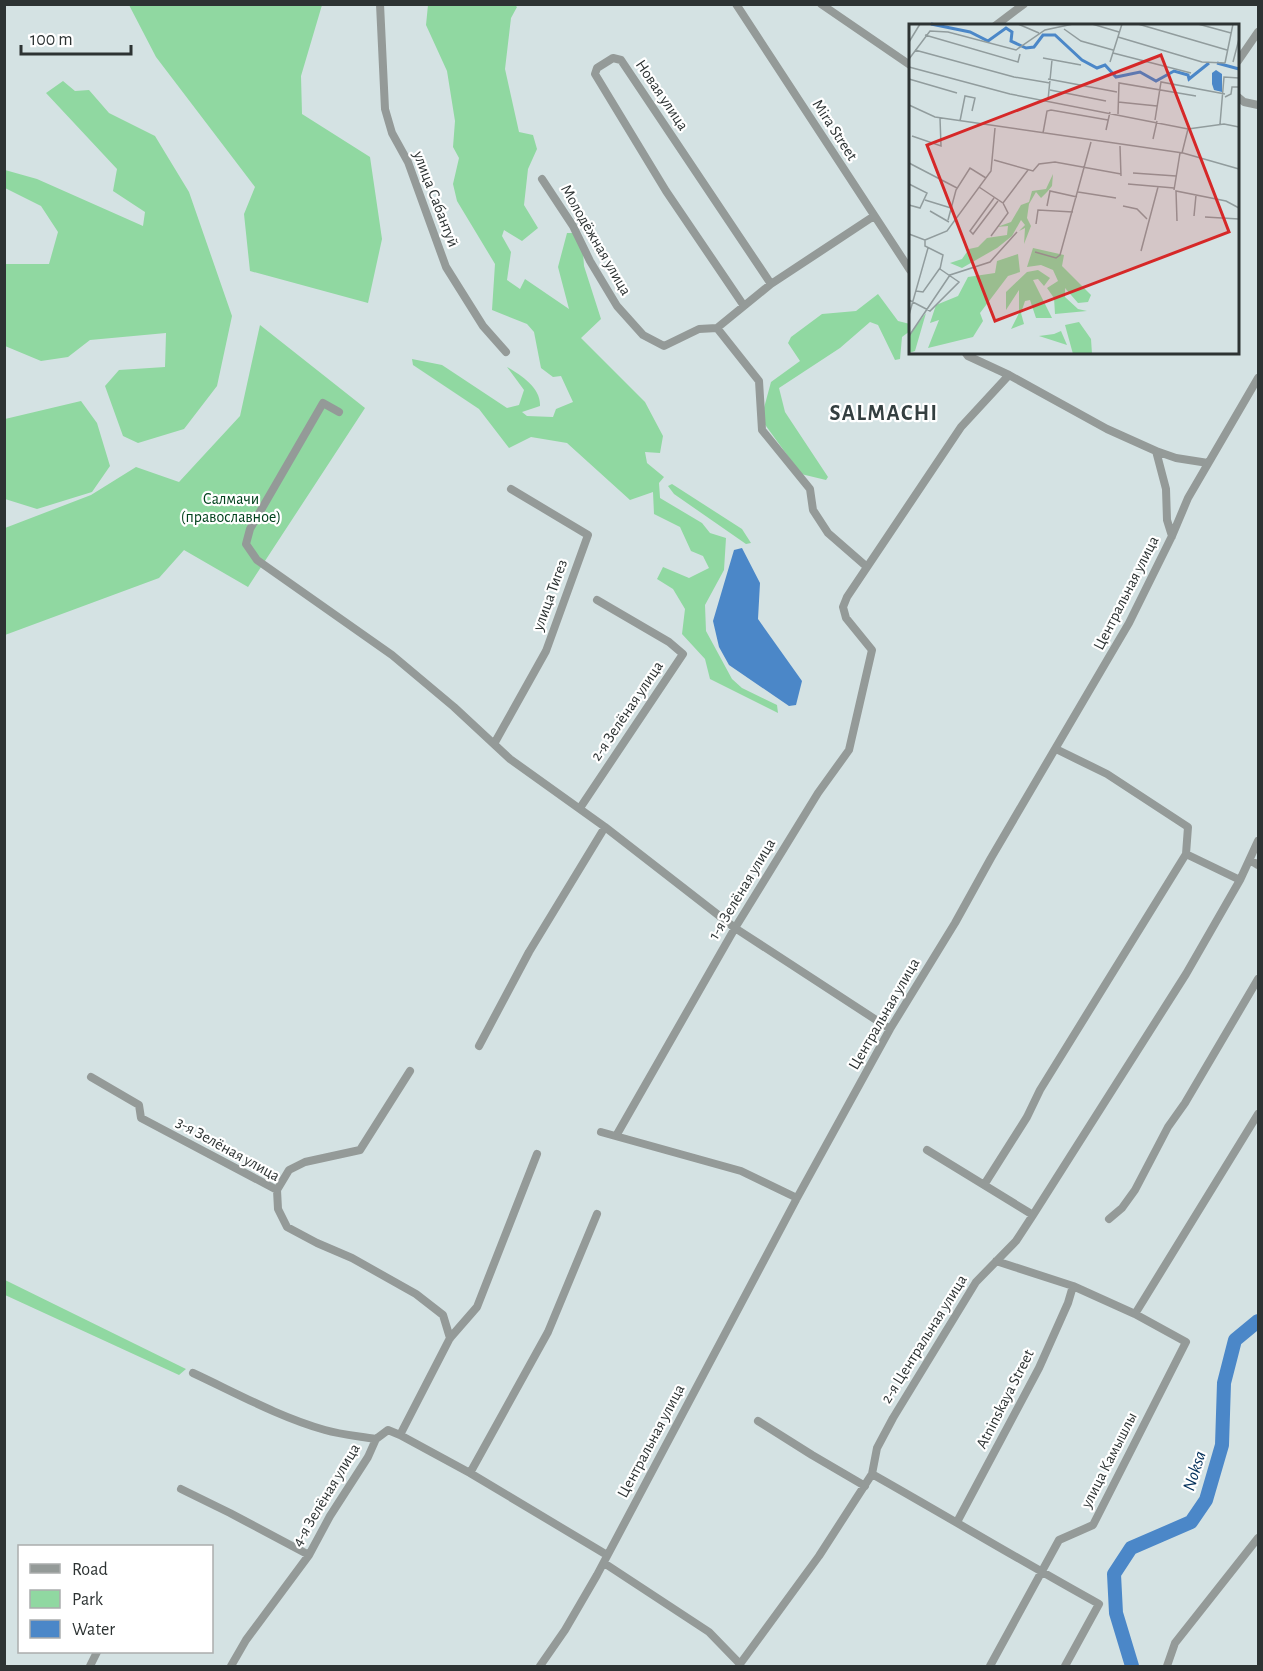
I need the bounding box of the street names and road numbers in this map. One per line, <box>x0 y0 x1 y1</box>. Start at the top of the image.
street label: Новая улица <box>632 57 691 134</box>
street label: Mira Street <box>809 97 861 163</box>
street label: улица Сабантуй <box>409 148 462 250</box>
street label: Молодёжная улица <box>557 182 634 299</box>
street label: Центральная улица <box>1090 533 1163 653</box>
street label: улица Тигез <box>529 557 571 634</box>
street label: 2-я Зелёная улица <box>588 658 667 764</box>
street label: 1-я Зелёная улица <box>706 836 779 943</box>
street label: Центральная улица <box>846 955 923 1073</box>
street label: 3-я Зелёная улица <box>173 1114 282 1185</box>
street label: 2-я Центральная улица <box>878 1272 971 1407</box>
street label: Atninskaya Street <box>973 1347 1038 1452</box>
street label: Центральная улица <box>614 1382 688 1501</box>
street label: улица Камышлы <box>1078 1410 1141 1512</box>
street label: 4-я Зелёная улица <box>289 1441 364 1550</box>

